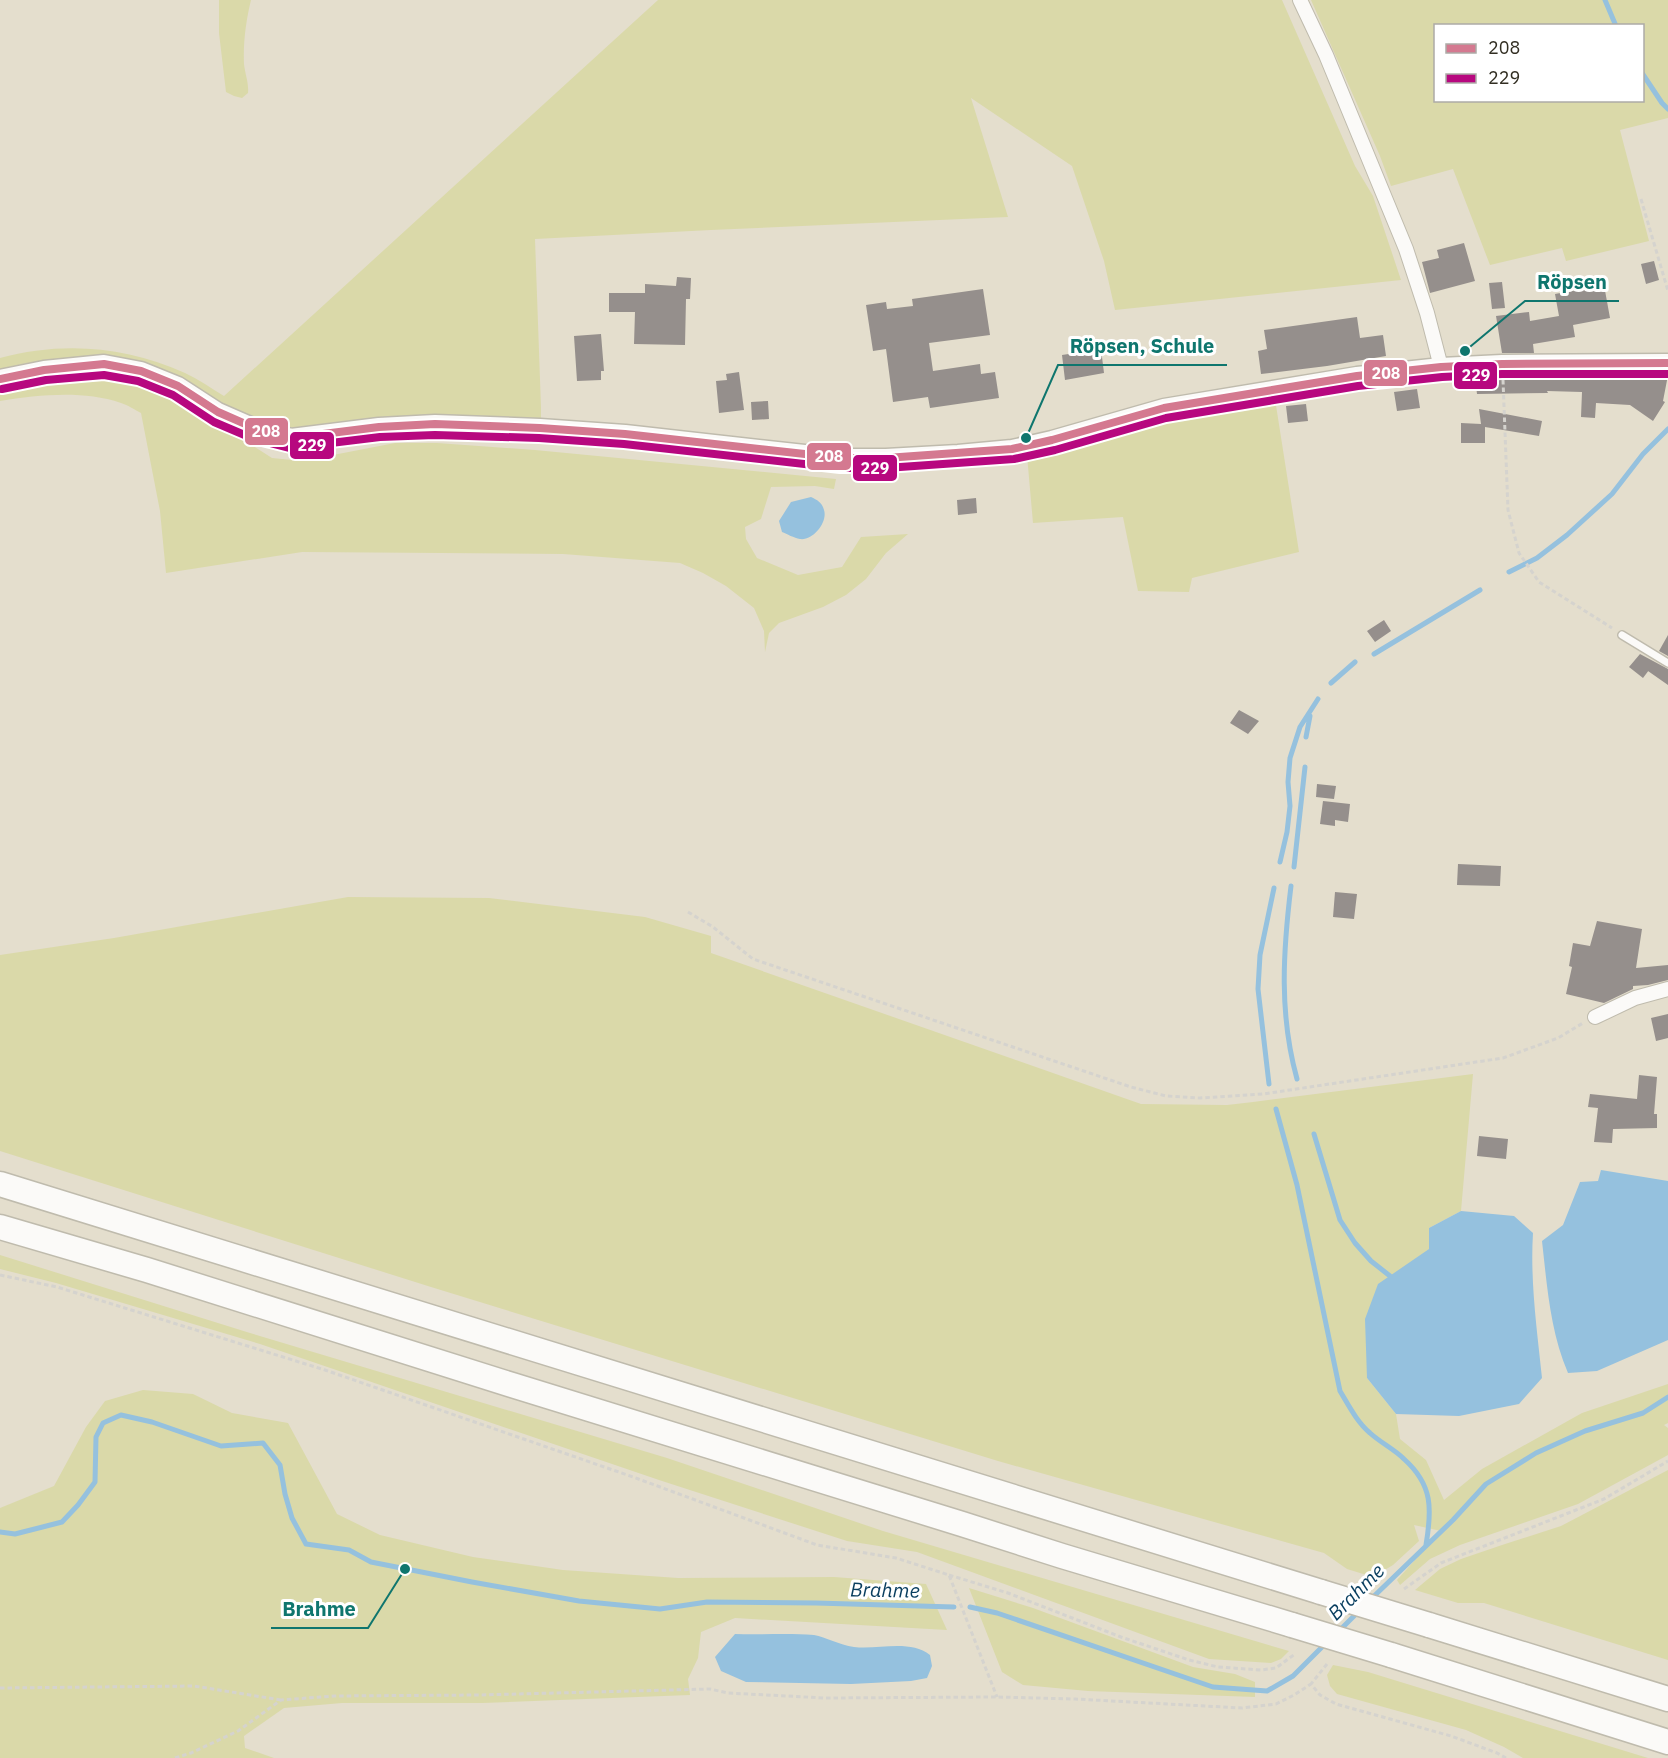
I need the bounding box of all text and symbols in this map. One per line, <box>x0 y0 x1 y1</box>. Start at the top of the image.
legend <box>1434 24 1644 102</box>
text: 208 <box>1488 36 1520 59</box>
text: 229 <box>1488 66 1520 89</box>
callout: Röpsen <box>1525 263 1619 301</box>
text: Röpsen <box>1537 268 1607 295</box>
callout: Röpsen, Schule <box>1058 327 1227 365</box>
text: Röpsen, Schule <box>1070 332 1214 359</box>
line badge: 208 <box>1363 359 1408 387</box>
line badge: 229 <box>1453 361 1498 390</box>
text: 208 <box>1372 363 1400 383</box>
text: 229 <box>1462 365 1490 385</box>
line badge: 208 <box>244 417 289 446</box>
text: 208 <box>252 421 280 441</box>
line badge: 229 <box>289 431 335 460</box>
text: 229 <box>298 435 326 455</box>
line badge: 208 <box>806 442 852 471</box>
text: 208 <box>815 446 843 466</box>
line badge: 229 <box>852 454 898 482</box>
text: 229 <box>861 458 889 478</box>
water label: Brahme <box>1321 1557 1390 1626</box>
water label: Brahme <box>850 1575 920 1604</box>
callout: Brahme <box>271 1590 368 1628</box>
text: Brahme <box>282 1595 356 1622</box>

